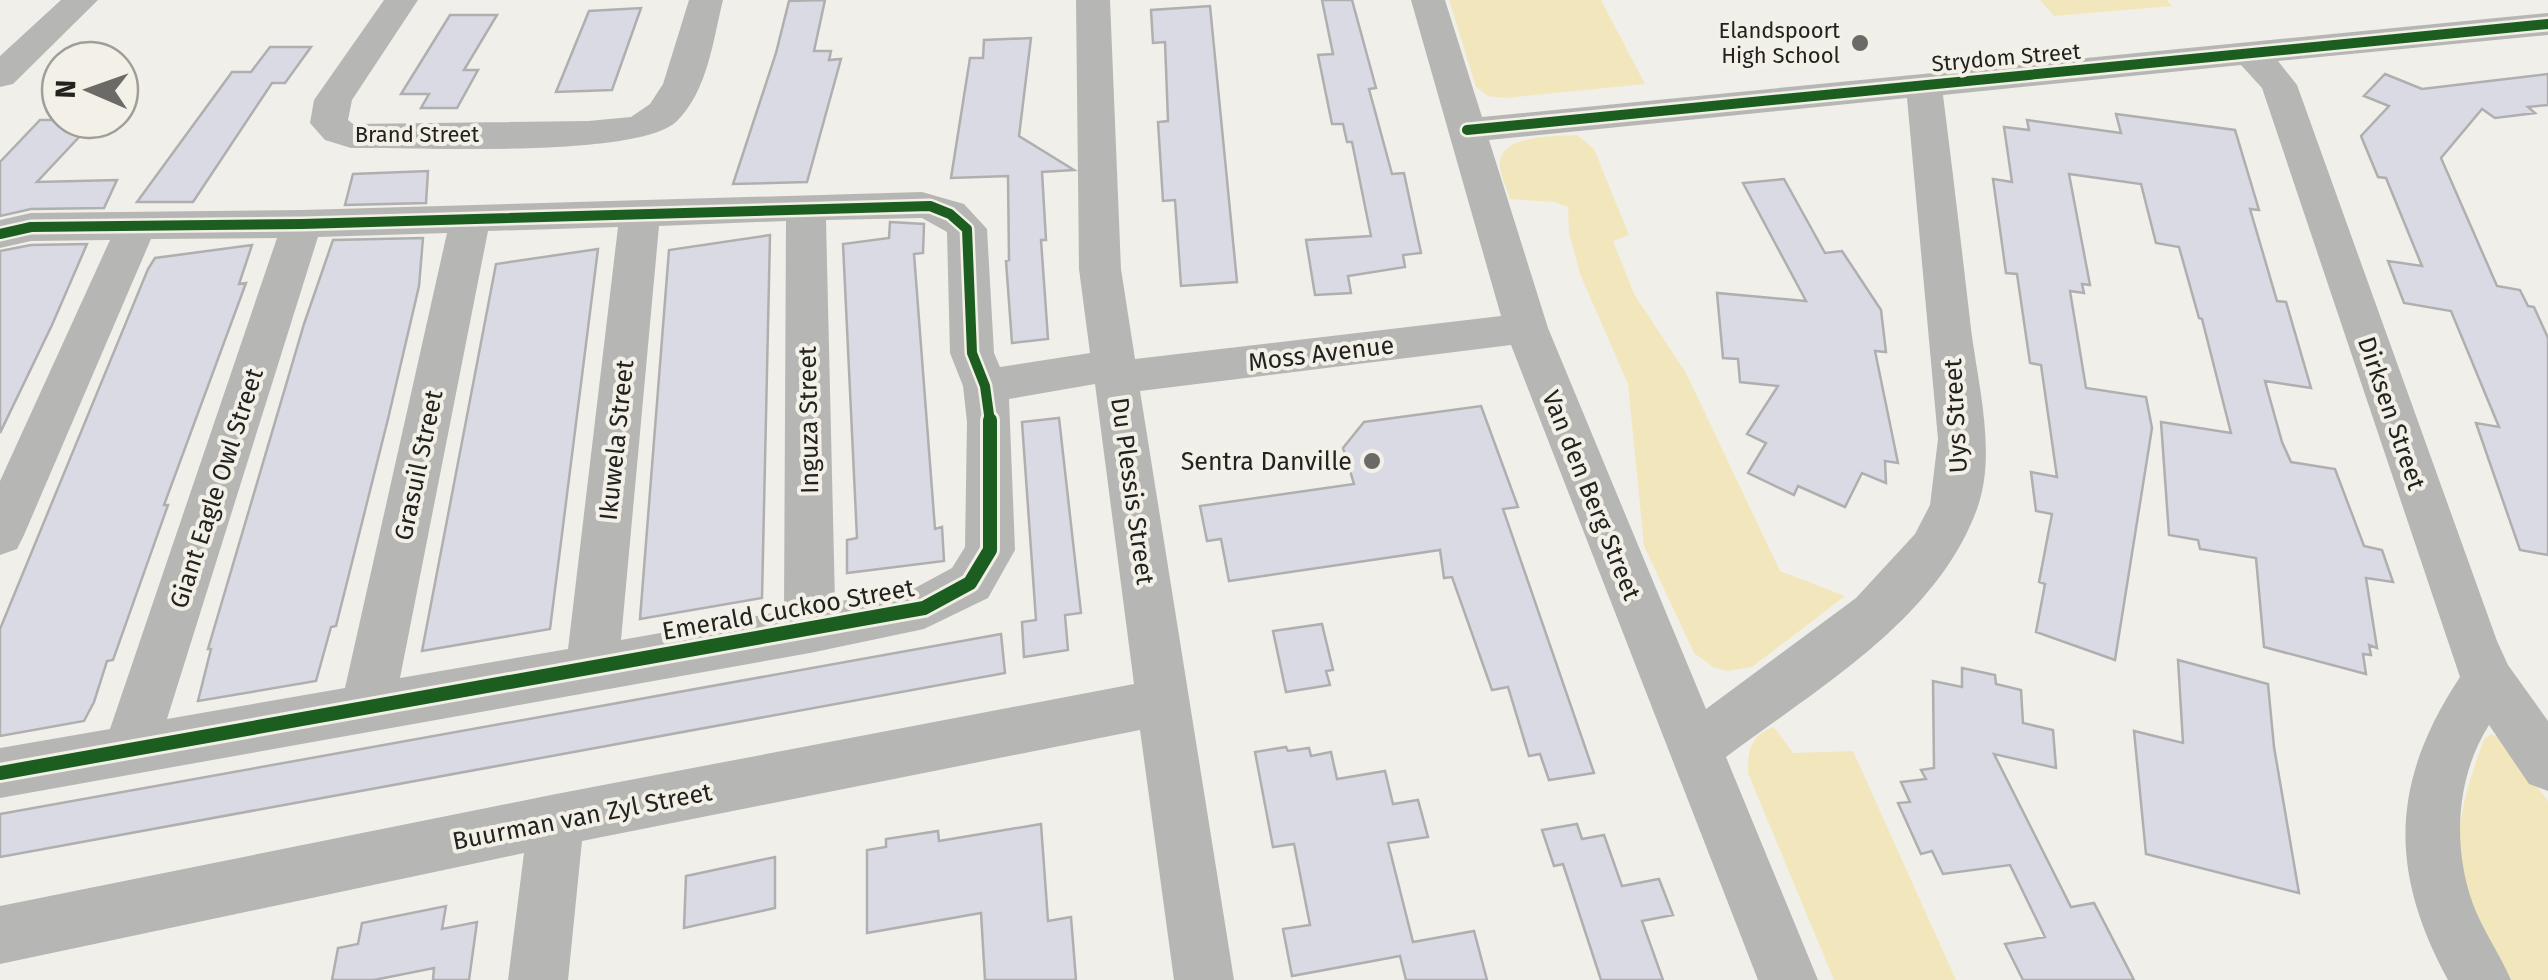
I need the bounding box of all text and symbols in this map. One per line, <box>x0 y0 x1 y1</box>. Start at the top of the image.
place label: Elandspoort High School <box>1719 17 1840 69</box>
marker: Elandspoort High School <box>1849 32 1871 54</box>
street label: Strydom Street <box>1930 38 2082 77</box>
north arrow <box>40 40 140 140</box>
text: N <box>49 79 82 99</box>
street label: Brand Street <box>355 121 479 148</box>
street label: Moss Avenue <box>1246 330 1396 378</box>
street label: Dirksen Street <box>2351 333 2432 495</box>
street label: Inguza Street <box>793 345 825 494</box>
street label: Ikuwela Street <box>594 357 640 522</box>
street label: Uys Street <box>1938 357 1974 474</box>
street label: Giant Eagle Owl Street <box>164 364 270 612</box>
street label: Grasuil Street <box>388 386 450 543</box>
street label: Van den Berg Street <box>1535 386 1647 605</box>
street label: Du Plessis Street <box>1104 396 1160 588</box>
place label: Sentra Danville <box>1181 447 1352 477</box>
marker: Sentra Danville <box>1361 450 1383 472</box>
street label: Emerald Cuckoo Street <box>660 573 917 647</box>
street label: Buurman van Zyl Street <box>450 777 715 857</box>

